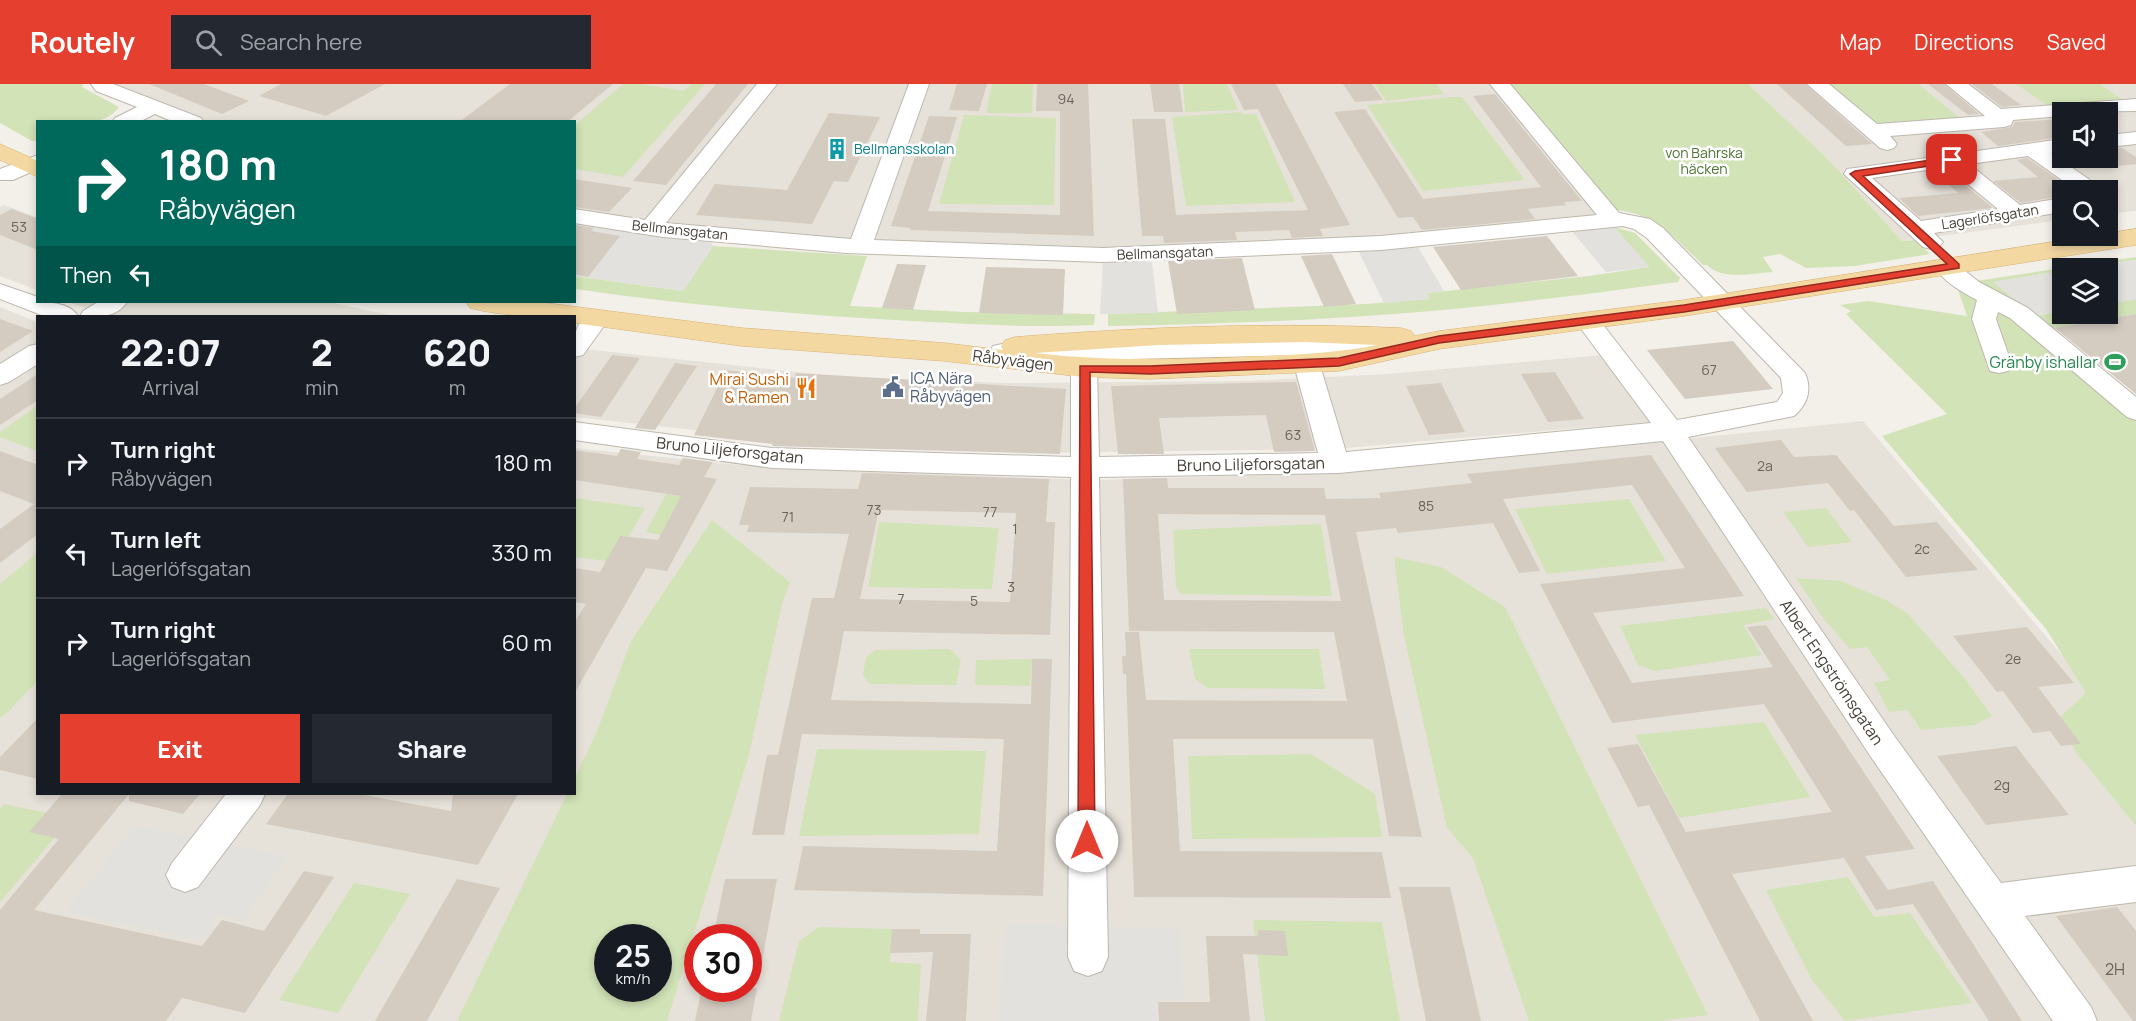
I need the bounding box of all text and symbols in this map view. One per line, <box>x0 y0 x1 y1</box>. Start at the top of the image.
search box <box>171 15 591 69</box>
text: Routely <box>30 23 135 61</box>
icon: search <box>192 26 225 59</box>
text: Search here <box>240 27 362 57</box>
text: Map <box>1840 28 1881 56</box>
text: Directions <box>1914 28 2014 56</box>
text: Saved <box>2047 28 2106 56</box>
house number: 94 <box>1058 89 1074 108</box>
map controls <box>2052 102 2118 324</box>
button: sound <box>2052 102 2118 168</box>
pin <box>1926 134 1977 185</box>
text: 180 m <box>159 135 277 193</box>
building icon: Bellmansskolan <box>825 137 849 161</box>
place label: Bellmansskolan <box>854 139 954 158</box>
park label: von Bahrska häcken <box>1665 143 1743 178</box>
icon: arrive <box>1935 143 1968 176</box>
icon: right <box>60 144 138 222</box>
button: search <box>2052 180 2118 246</box>
text: Råbyvägen <box>159 190 296 227</box>
street label: Lagerlöfsgatan <box>1940 199 2040 234</box>
street label: Bellmansgatan <box>631 215 729 244</box>
house number: 53 <box>11 217 27 236</box>
street label: Bellmansgatan <box>1116 241 1213 264</box>
icon: left <box>124 258 157 291</box>
button: layers <box>2052 258 2118 324</box>
text: Then <box>60 260 112 290</box>
text: 22:07 <box>120 328 221 377</box>
text: 2 <box>311 328 333 377</box>
text: 620 <box>423 328 492 377</box>
street label: Råbyvägen <box>971 344 1055 376</box>
sports icon: Gränby ishallar <box>2103 350 2127 374</box>
place label: Gränby ishallar <box>1990 351 2098 373</box>
house number: 67 <box>1701 360 1717 379</box>
place label: ICA Nära Råbyvägen <box>910 367 991 407</box>
place label: Mirai Sushi & Ramen <box>710 368 789 408</box>
text: Arrival <box>142 374 199 401</box>
text: min <box>305 374 339 401</box>
text: m <box>449 374 466 401</box>
public building icon: ICA Nära Råbyvägen <box>881 375 905 399</box>
restaurant icon: Mirai Sushi & Ramen <box>794 376 818 400</box>
house number: 63 <box>1285 425 1301 444</box>
street label: Bruno Liljeforsgatan <box>655 431 805 469</box>
text: Turn right <box>111 435 216 465</box>
icon: right <box>60 447 93 480</box>
text: 180 m <box>494 448 552 478</box>
street label: Bruno Liljeforsgatan <box>1177 452 1325 476</box>
house number: 2a <box>1757 456 1773 475</box>
text: Råbyvägen <box>111 465 212 492</box>
house number: 85 <box>1418 496 1434 515</box>
house number: 73 <box>867 500 881 519</box>
house number: 77 <box>983 502 997 521</box>
house number: 71 <box>782 507 794 526</box>
house number: 1 <box>1012 519 1018 538</box>
text: Turn left <box>111 525 201 555</box>
icon: left <box>60 537 93 570</box>
text: 330 m <box>491 538 552 568</box>
house number: 2c <box>1914 539 1930 558</box>
text: Lagerlöfsgatan <box>111 555 251 582</box>
house number: 3 <box>1007 577 1015 596</box>
house number: 7 <box>897 589 905 608</box>
house number: 5 <box>970 591 978 610</box>
street label: Albert Engströmsgatan <box>1775 595 1889 749</box>
text: Turn right <box>111 615 216 645</box>
icon: right <box>60 627 93 660</box>
text: 60 m <box>502 628 552 658</box>
text: Lagerlöfsgatan <box>111 645 251 672</box>
house number: 2e <box>2005 649 2021 668</box>
button: Exit <box>60 714 300 783</box>
button: Share <box>312 714 552 783</box>
house number: 2g <box>1994 775 2010 794</box>
position arrow <box>1055 809 1119 873</box>
speed limit sign: 30 <box>684 924 762 1002</box>
text: 25 <box>615 935 651 976</box>
house number: 2H <box>2105 958 2125 980</box>
text: km/h <box>616 968 650 989</box>

